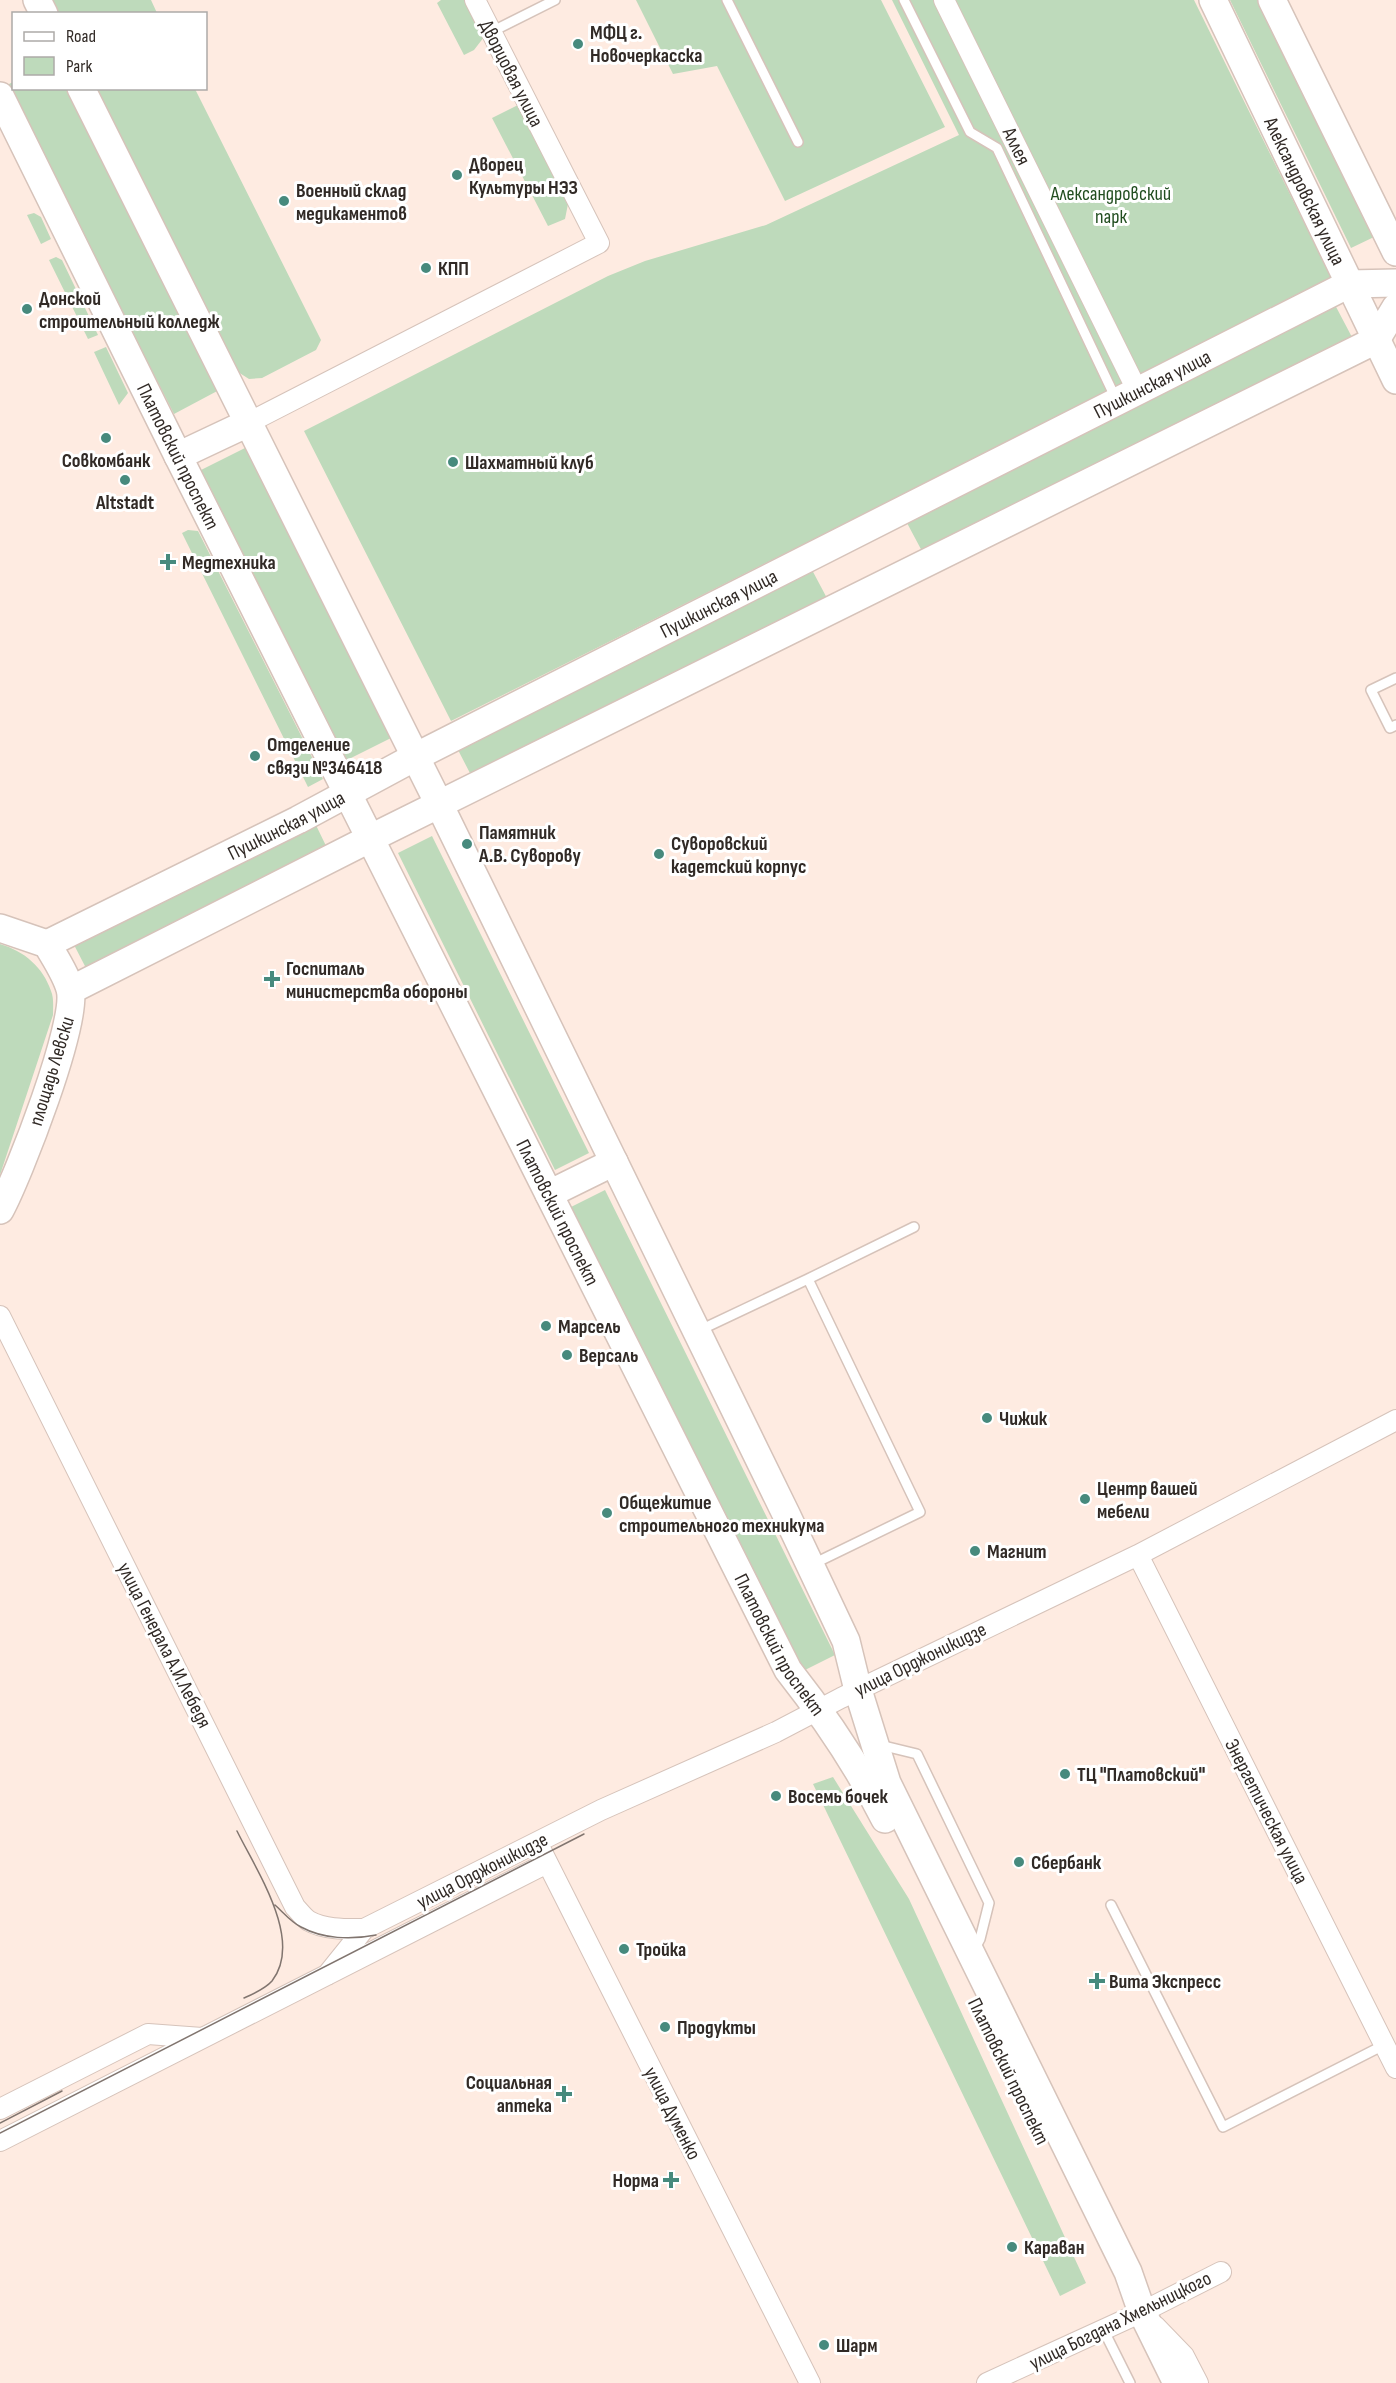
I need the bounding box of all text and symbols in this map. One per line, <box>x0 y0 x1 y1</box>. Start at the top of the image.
legend <box>12 12 207 90</box>
street label: Дворцовая улица <box>474 16 548 131</box>
place label: МФЦ г. Новочеркасска <box>590 21 702 68</box>
text: Road <box>66 26 96 47</box>
marker: МФЦ г. Новочеркасска <box>571 37 585 51</box>
text: Park <box>66 56 92 77</box>
street label: Александровская улица <box>1258 113 1350 269</box>
street label: Аллея <box>996 123 1035 169</box>
place label: Дворец Культуры НЭЗ <box>469 153 578 200</box>
marker: Дворец Культуры НЭЗ <box>450 168 464 182</box>
place label: Военный склад медикаментов <box>296 179 407 226</box>
park label: Александровский парк <box>1050 182 1171 229</box>
marker: Военный склад медикаментов <box>277 194 291 208</box>
place label: КПП <box>438 257 469 281</box>
marker: КПП <box>419 261 433 275</box>
place label: Донской строительный колледж <box>39 287 220 334</box>
marker: Донской строительный колледж <box>20 302 34 316</box>
street label: Пушкинская улица <box>1090 345 1215 424</box>
street label: Платовский проспект <box>131 380 224 534</box>
marker: Совкомбанк <box>99 431 113 445</box>
place label: Совкомбанк <box>62 449 151 473</box>
place label: Шахматный клуб <box>465 451 594 475</box>
marker: Шахматный клуб <box>446 455 460 469</box>
marker: Altstadt <box>118 473 132 487</box>
place label: Altstadt <box>95 491 154 515</box>
place label: Медтехника <box>182 551 276 575</box>
marker: Медтехника <box>159 553 177 571</box>
street label: Пушкинская улица <box>656 565 781 644</box>
place label: Отделение связи №346418 <box>267 733 382 780</box>
marker: Отделение связи №346418 <box>248 749 262 763</box>
street label: Пушкинская улица <box>224 786 349 866</box>
place label: Памятник А.В. Суворову <box>478 821 581 868</box>
place label: Суворовский кадетский корпус <box>671 832 806 879</box>
marker: Памятник А.В. Суворову <box>460 837 474 851</box>
marker: Суворовский кадетский корпус <box>652 847 666 861</box>
place label: Госпиталь министерства обороны <box>286 957 468 1004</box>
marker: Госпиталь министерства обороны <box>263 970 281 988</box>
street label: площадь Левски <box>24 1014 80 1129</box>
street label: Платовский проспект <box>510 1136 604 1290</box>
place label: Марсель <box>558 1315 621 1339</box>
marker: Марсель <box>539 1319 553 1333</box>
place label: Версаль <box>579 1344 638 1368</box>
marker: Версаль <box>560 1348 574 1362</box>
place label: Чижик <box>999 1407 1048 1431</box>
marker: Чижик <box>980 1411 994 1425</box>
place label: Центр вашей мебели <box>1097 1477 1198 1524</box>
place label: Общежитие строительного техникума <box>619 1491 824 1538</box>
marker: Центр вашей мебели <box>1078 1492 1092 1506</box>
marker: Общежитие строительного техникума <box>600 1506 614 1520</box>
place label: Магнит <box>987 1540 1046 1564</box>
marker: Магнит <box>968 1544 982 1558</box>
street label: улица Генерала А.И.Лебедя <box>112 1559 216 1732</box>
street label: Платовский проспект <box>729 1570 829 1721</box>
street label: улица Орджоникидзе <box>851 1618 990 1702</box>
street label: Энергетическая улица <box>1219 1735 1313 1888</box>
place label: ТЦ "Платовский" <box>1077 1763 1205 1787</box>
marker: ТЦ "Платовский" <box>1058 1767 1072 1781</box>
place label: Восемь бочек <box>788 1785 888 1809</box>
marker: Восемь бочек <box>769 1789 783 1803</box>
street label: улица Орджоникидзе <box>413 1828 552 1914</box>
place label: Сбербанк <box>1031 1851 1102 1875</box>
marker: Сбербанк <box>1012 1855 1026 1869</box>
place label: Тройка <box>636 1938 686 1962</box>
marker: Тройка <box>617 1942 631 1956</box>
place label: Вита Экспресс <box>1109 1970 1221 1994</box>
marker: Вита Экспресс <box>1090 1974 1104 1988</box>
street label: Платовский проспект <box>962 1994 1054 2149</box>
place label: Продукты <box>677 2016 756 2040</box>
marker: Продукты <box>658 2020 672 2034</box>
street label: улица Думенко <box>638 2063 706 2164</box>
place label: Социальная аптека <box>466 2071 552 2118</box>
marker: Социальная аптека <box>557 2087 571 2101</box>
place label: Норма <box>612 2169 659 2193</box>
marker: Норма <box>664 2173 678 2187</box>
place label: Караван <box>1024 2236 1084 2260</box>
marker: Караван <box>1005 2240 1019 2254</box>
street label: улица Богдана Хмельницкого <box>1026 2266 1215 2375</box>
place label: Шарм <box>836 2334 878 2358</box>
marker: Шарм <box>817 2338 831 2352</box>

